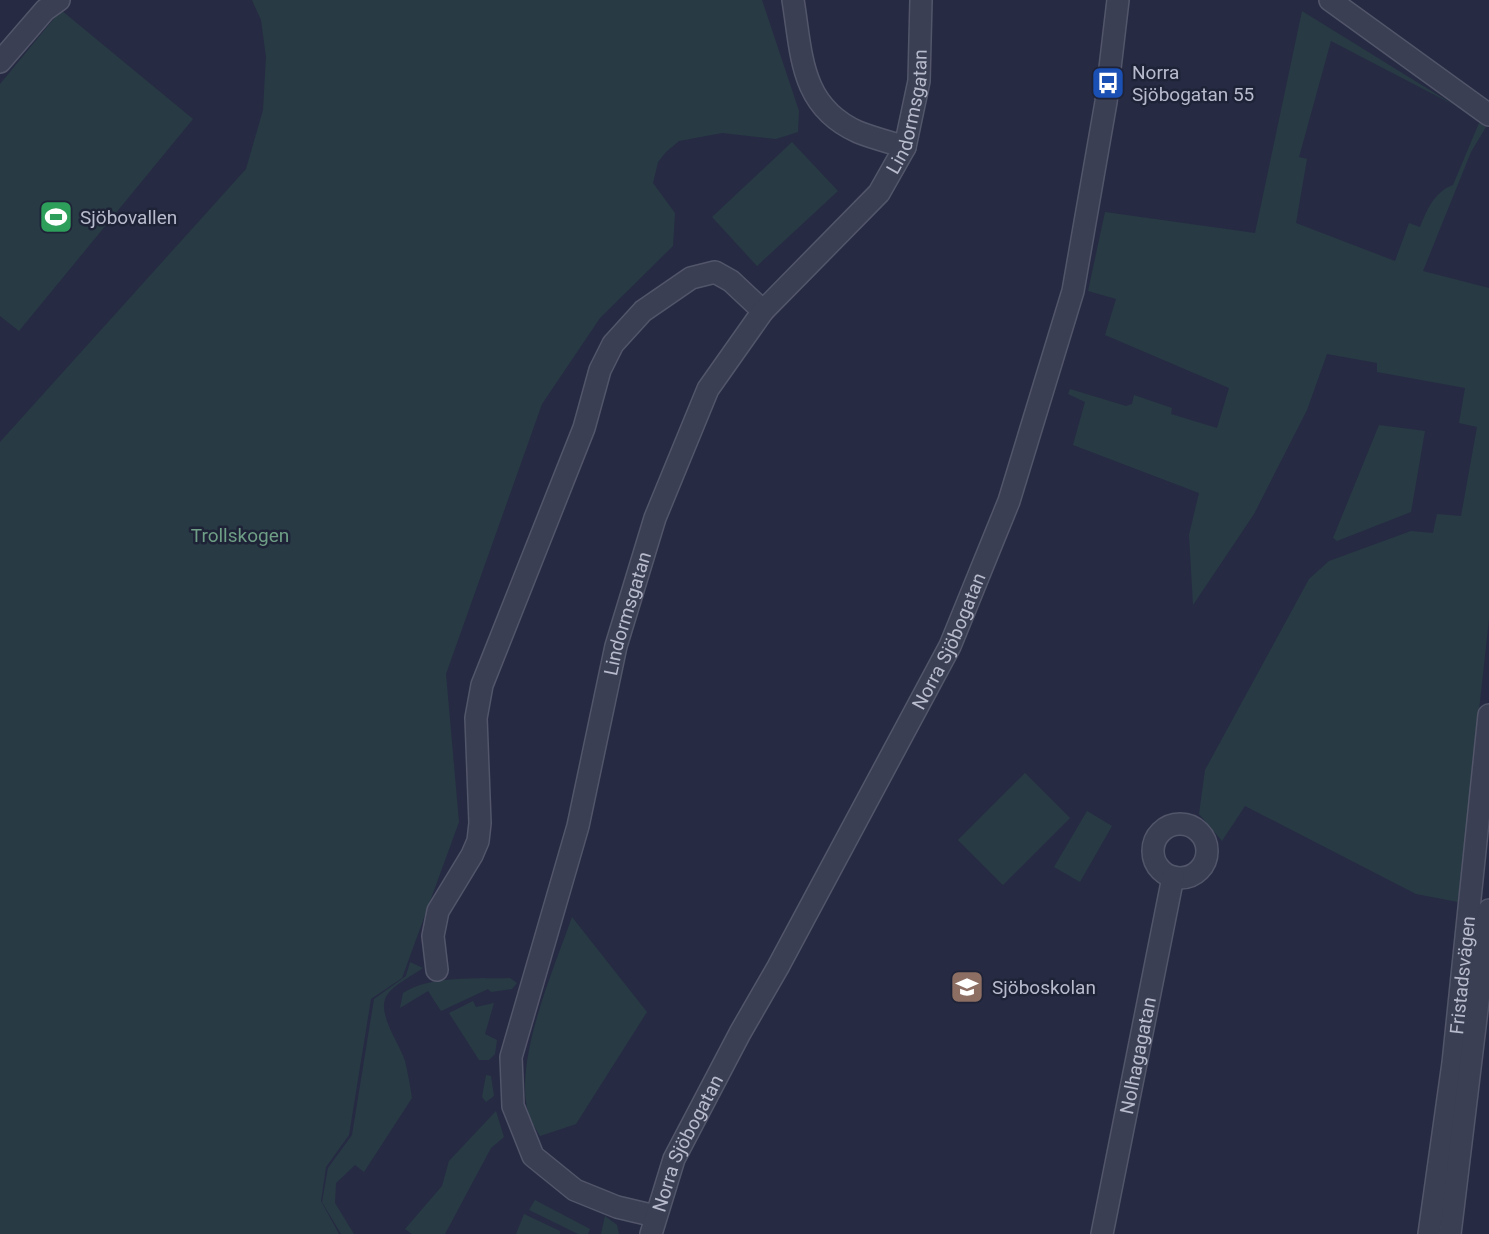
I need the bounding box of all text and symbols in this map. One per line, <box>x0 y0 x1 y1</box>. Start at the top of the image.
street label: Lindormsgatan <box>881 49 932 178</box>
place label: Norra Sjöbogatan 55 <box>1132 61 1254 106</box>
bus stop icon: Norra Sjöbogatan 55 <box>1089 64 1127 102</box>
sports icon: Sjöbovallen <box>37 198 75 236</box>
place label: Sjöbovallen <box>80 206 177 229</box>
park label: Trollskogen <box>191 524 289 547</box>
street label: Lindormsgatan <box>599 549 656 678</box>
street label: Norra Sjöbogatan <box>907 570 991 714</box>
street label: Fristadsvägen <box>1445 915 1480 1036</box>
school or university icon: Sjöboskolan <box>948 968 986 1006</box>
place label: Sjöboskolan <box>992 976 1096 999</box>
street label: Nolhagagatan <box>1115 995 1161 1116</box>
street label: Norra Sjöbogatan <box>647 1071 728 1215</box>

